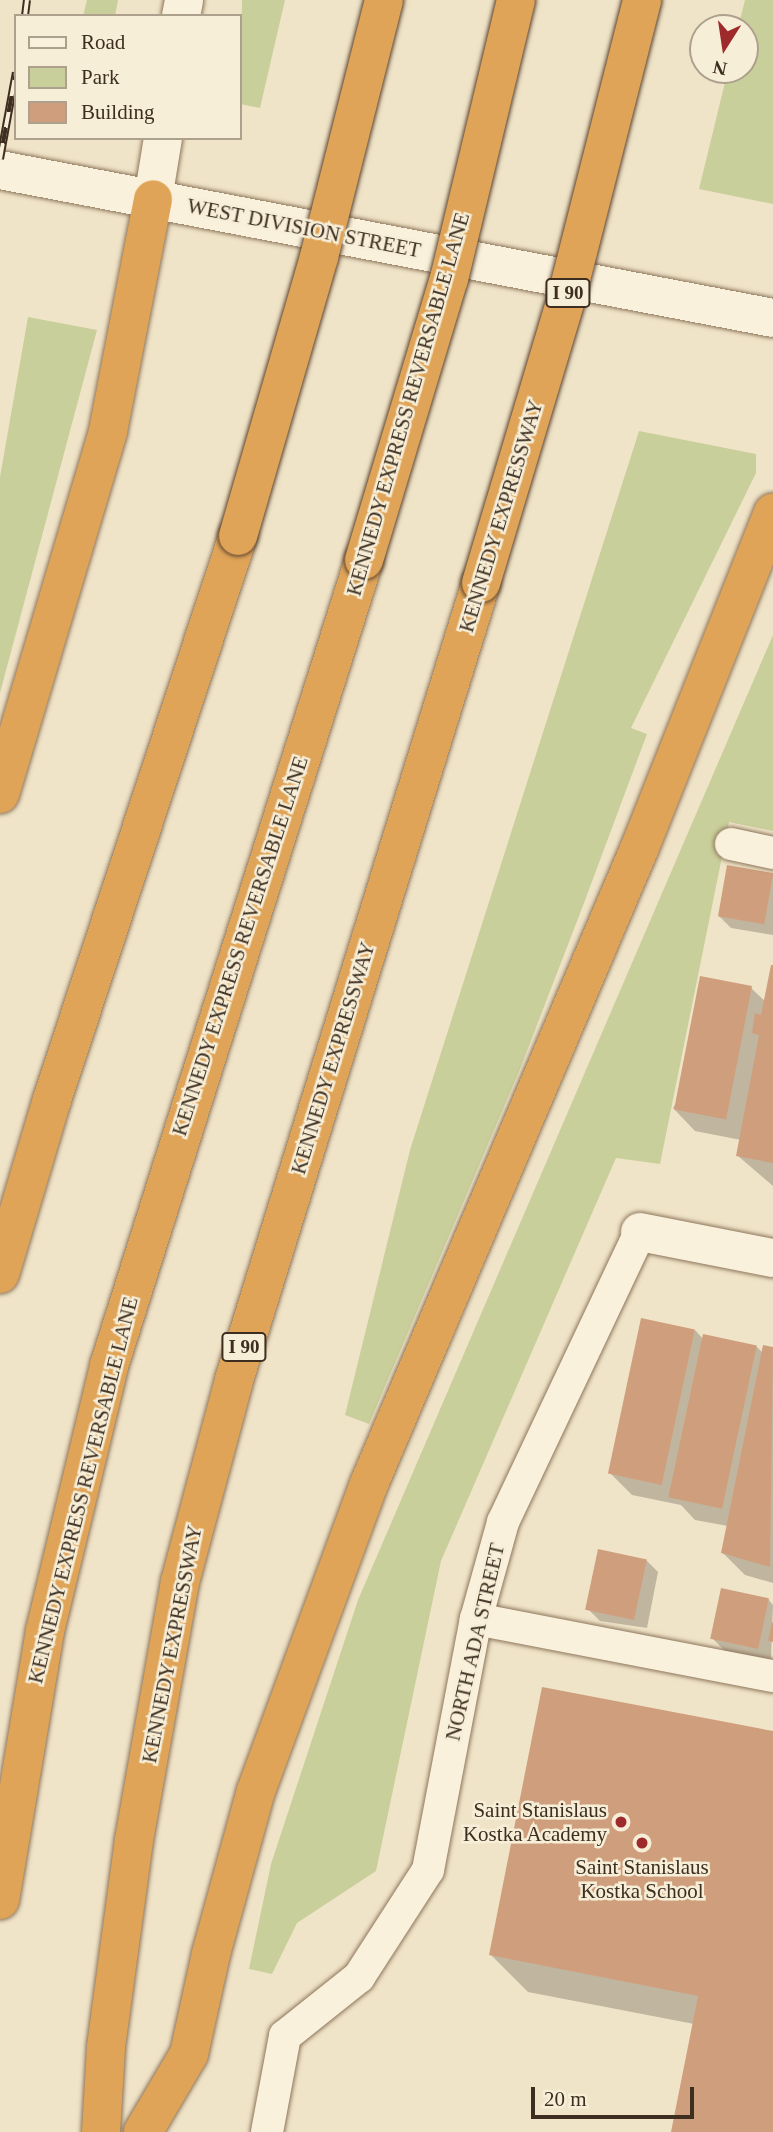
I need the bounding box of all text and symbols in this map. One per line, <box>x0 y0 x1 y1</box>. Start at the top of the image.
legend <box>14 14 242 140</box>
north arrow <box>689 14 759 84</box>
text: Road <box>81 30 125 54</box>
text: N <box>711 56 729 80</box>
text: Park <box>81 65 120 89</box>
text: Building <box>81 100 155 124</box>
street label: WEST DIVISION STREET <box>185 193 423 263</box>
street label: KENNEDY EXPRESS REVERSABLE LANE <box>341 209 475 599</box>
road number: I 90 <box>545 278 591 308</box>
street label: KENNEDY EXPRESSWAY <box>454 396 548 636</box>
street label: KENNEDY EXPRESS REVERSABLE LANE <box>166 753 314 1139</box>
street label: KENNEDY EXPRESSWAY <box>286 938 380 1178</box>
street label: KENNEDY EXPRESS REVERSABLE LANE <box>23 1294 143 1686</box>
road number: I 90 <box>221 1331 267 1362</box>
street label: KENNEDY EXPRESSWAY <box>136 1523 208 1765</box>
street label: NORTH ADA STREET <box>440 1540 510 1744</box>
place label: Saint Stanislaus Kostka Academy <box>462 1797 607 1847</box>
marker: Saint Stanislaus Kostka Academy <box>613 1814 629 1830</box>
marker: Saint Stanislaus Kostka School <box>634 1835 650 1851</box>
place label: Saint Stanislaus Kostka School <box>575 1854 709 1904</box>
scale bar <box>535 2072 698 2116</box>
text: 20 m <box>544 2087 587 2111</box>

